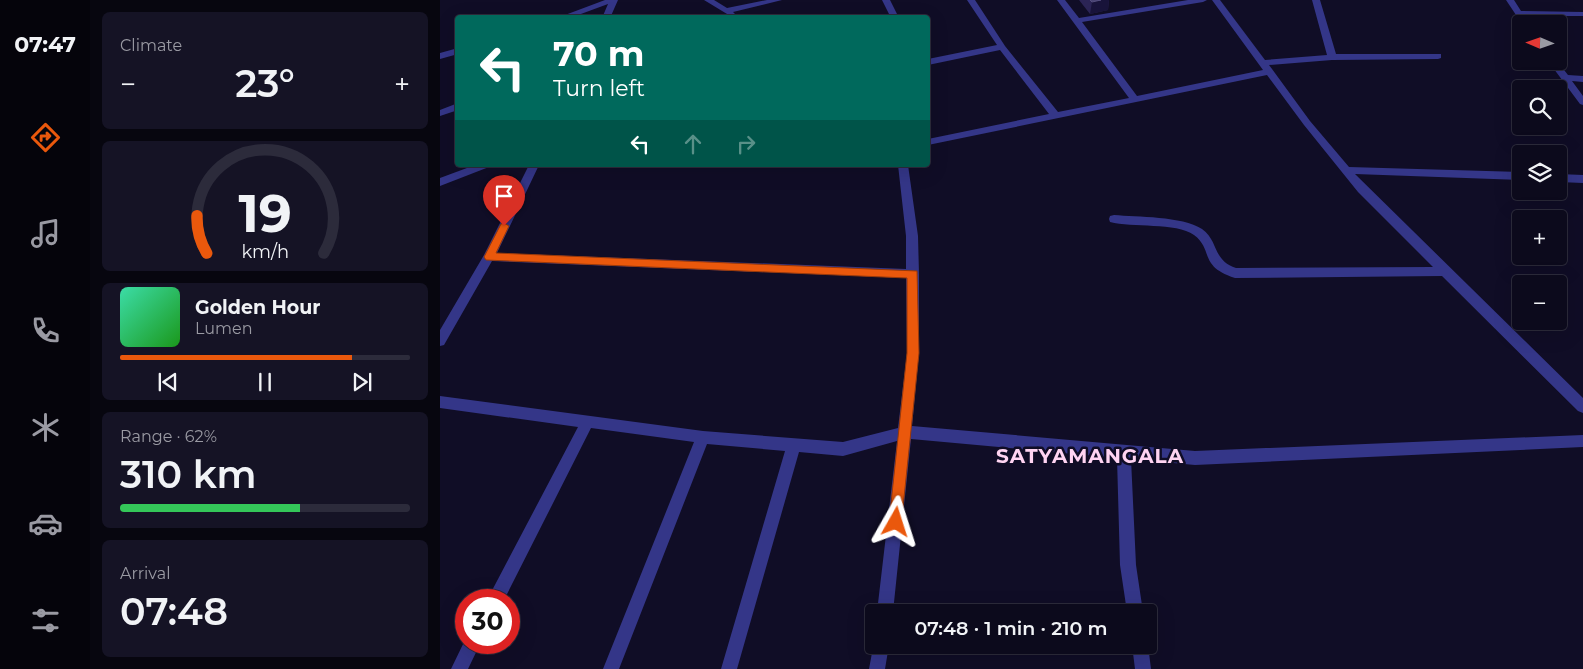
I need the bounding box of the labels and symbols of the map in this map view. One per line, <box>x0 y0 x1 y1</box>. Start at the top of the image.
north arrow <box>1512 15 1568 70</box>
pin <box>483 175 525 226</box>
district label: SATYAMANGALA <box>996 444 1184 468</box>
position arrow <box>869 495 921 547</box>
speed limit sign: 30 <box>455 589 520 654</box>

